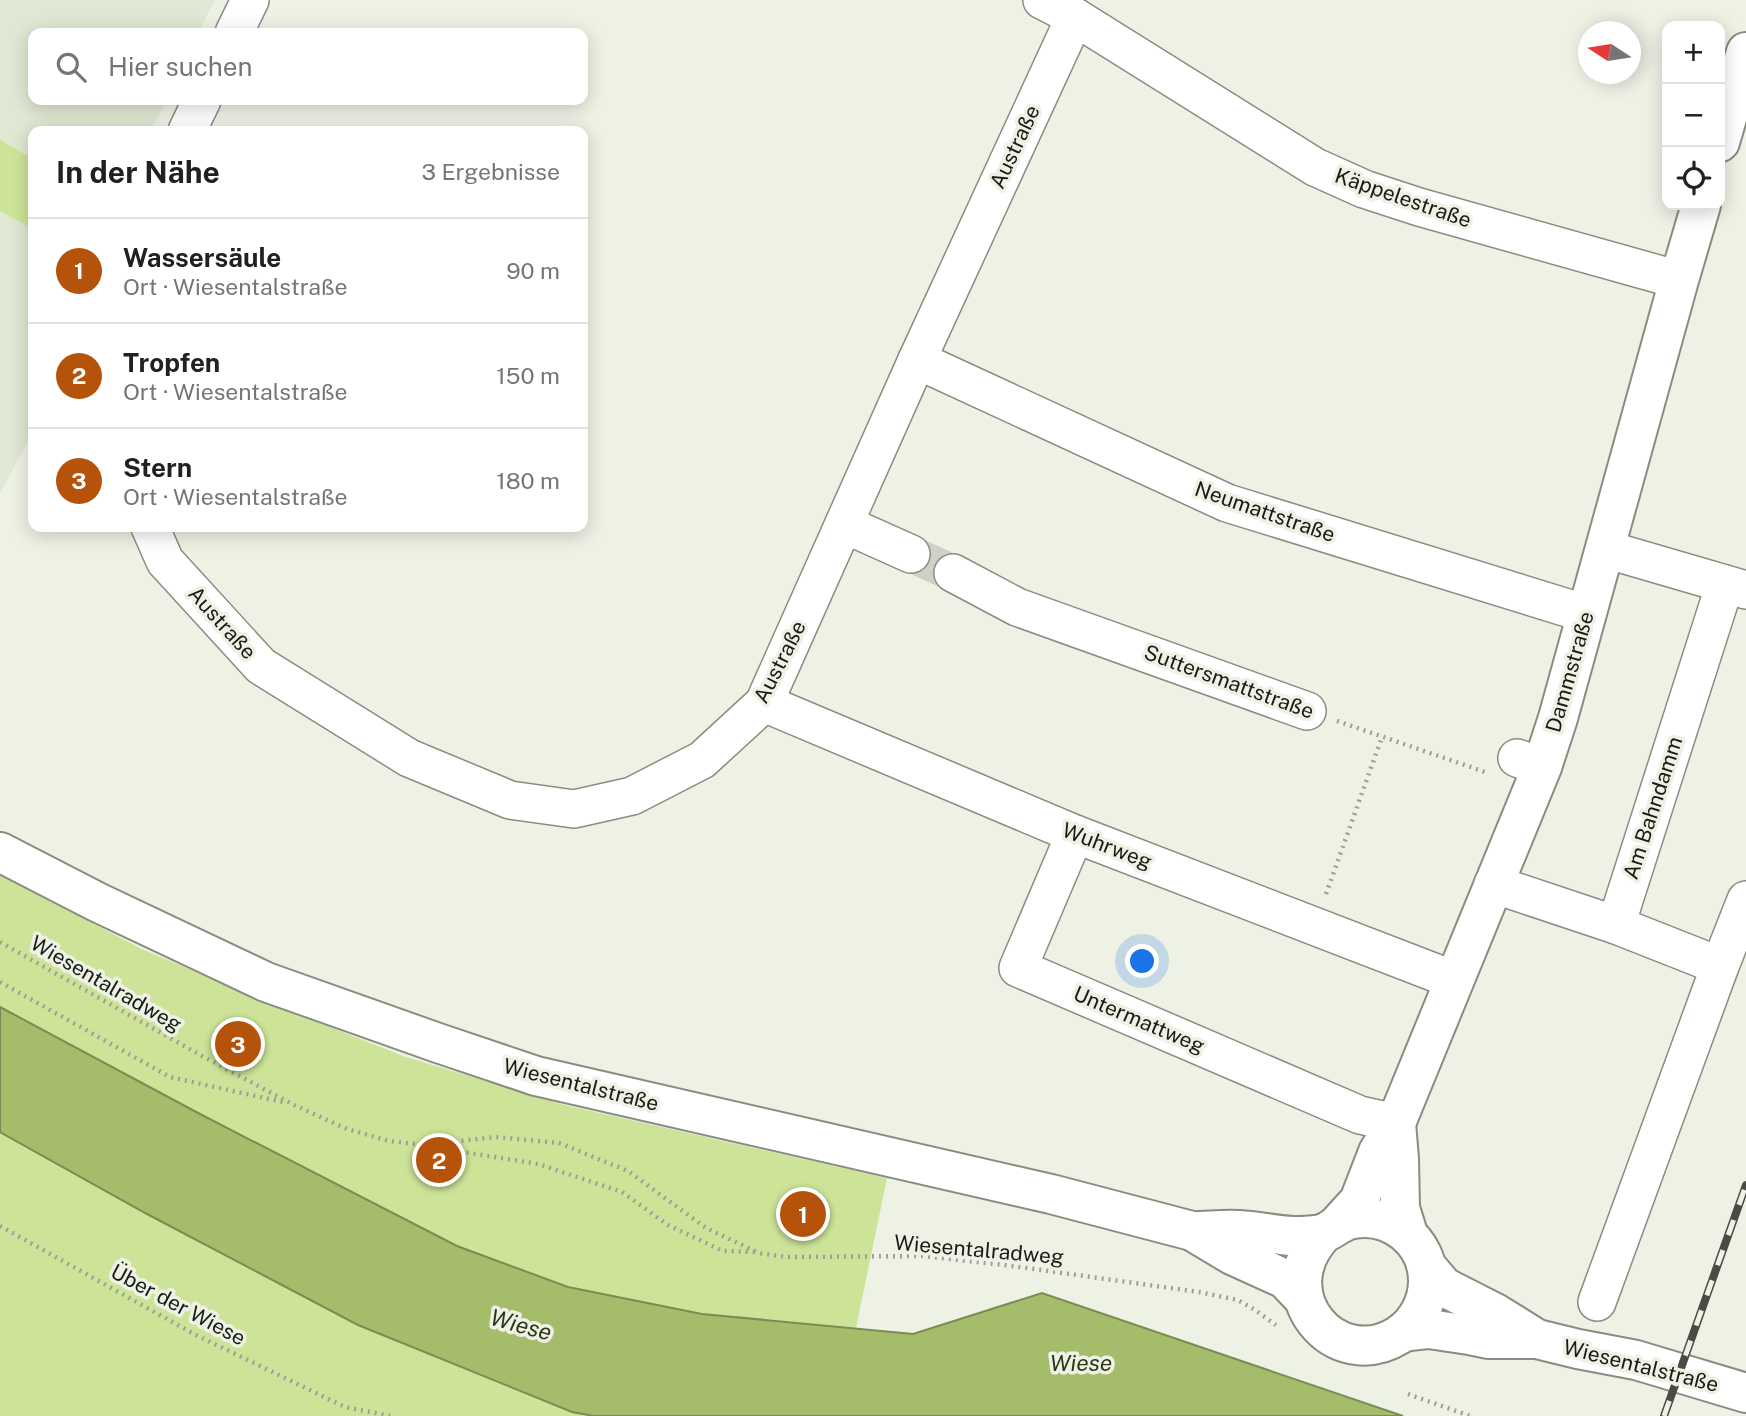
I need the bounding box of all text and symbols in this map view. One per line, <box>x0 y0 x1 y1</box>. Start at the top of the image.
north arrow <box>1578 21 1641 84</box>
map controls <box>1662 21 1725 210</box>
button: + <box>1662 21 1725 84</box>
search box <box>28 28 588 105</box>
icon: search <box>52 48 90 86</box>
text: Hier suchen <box>108 51 253 82</box>
button: − <box>1662 84 1725 147</box>
street label: Austraße <box>984 101 1045 192</box>
button: locate <box>1662 147 1725 210</box>
text: In der Nähe <box>56 154 220 190</box>
text: 3 Ergebnisse <box>421 158 560 185</box>
street label: Käppelestraße <box>1332 162 1475 233</box>
text: Wassersäule <box>123 242 281 273</box>
text: 1 <box>74 257 84 284</box>
text: 90 m <box>506 257 560 284</box>
text: Ort · Wiesentalstraße <box>123 273 348 300</box>
text: Tropfen <box>123 347 220 378</box>
text: 2 <box>72 362 86 389</box>
text: 150 m <box>496 362 560 389</box>
text: Ort · Wiesentalstraße <box>123 378 348 405</box>
text: Stern <box>123 452 192 483</box>
text: 3 <box>71 467 87 494</box>
text: 180 m <box>496 467 560 494</box>
street label: Neumattstraße <box>1192 476 1339 547</box>
text: Ort · Wiesentalstraße <box>123 483 348 510</box>
street label: Austraße <box>183 581 262 664</box>
street label: Dammstraße <box>1540 608 1599 735</box>
street label: Austraße <box>748 616 811 707</box>
street label: Suttersmattstraße <box>1141 639 1317 724</box>
street label: Am Bahndamm <box>1618 733 1687 882</box>
street label: Wuhrweg <box>1059 817 1156 874</box>
street label: Wiesentalradweg <box>26 930 186 1037</box>
your location <box>1125 944 1159 978</box>
street label: Untermattweg <box>1070 981 1209 1058</box>
pin: 3 <box>215 1018 261 1070</box>
street label: Wiesentalstraße <box>501 1053 661 1116</box>
pin: 2 <box>416 1134 462 1186</box>
pin: 1 <box>780 1188 826 1240</box>
street label: Wiesentalradweg <box>893 1230 1065 1269</box>
street label: Über der Wiese <box>107 1259 250 1351</box>
water label: Wiese <box>487 1303 555 1346</box>
street label: Wiesentalstraße <box>1561 1334 1721 1397</box>
water label: Wiese <box>1050 1349 1112 1376</box>

